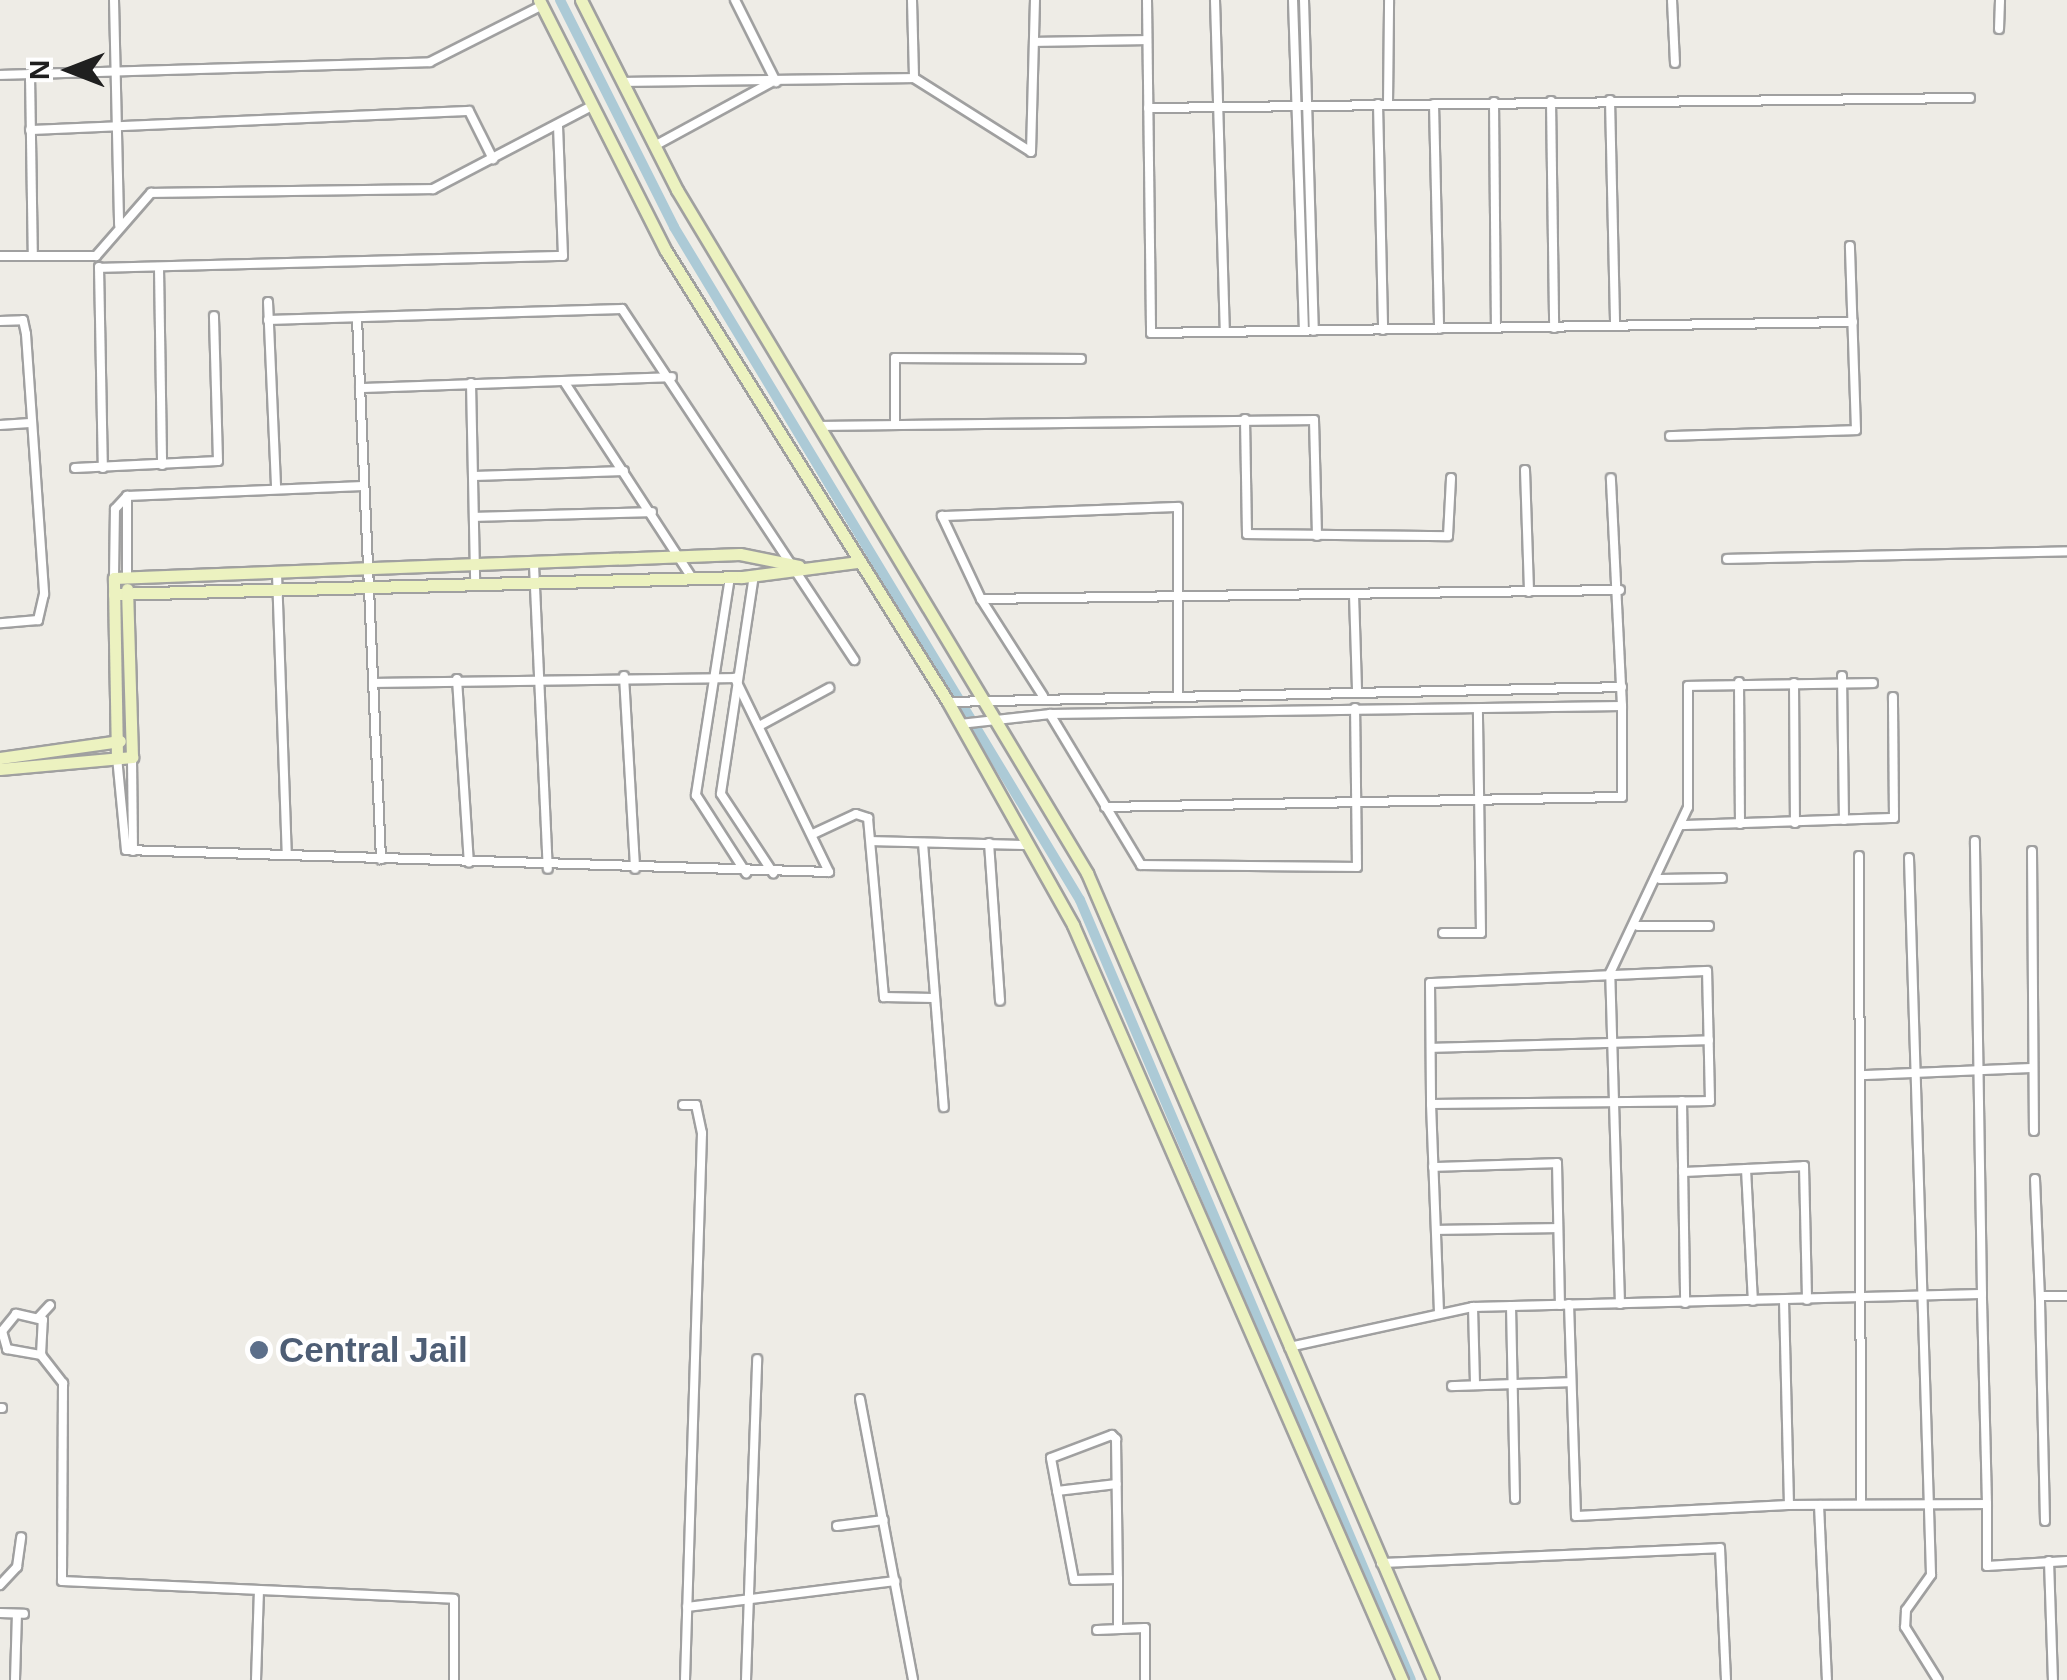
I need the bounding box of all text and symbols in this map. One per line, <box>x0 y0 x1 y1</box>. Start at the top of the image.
north arrow <box>20 20 120 120</box>
text: N <box>24 60 55 80</box>
place label: Central Jail <box>279 1329 468 1371</box>
marker: Central Jail <box>248 1339 270 1361</box>

